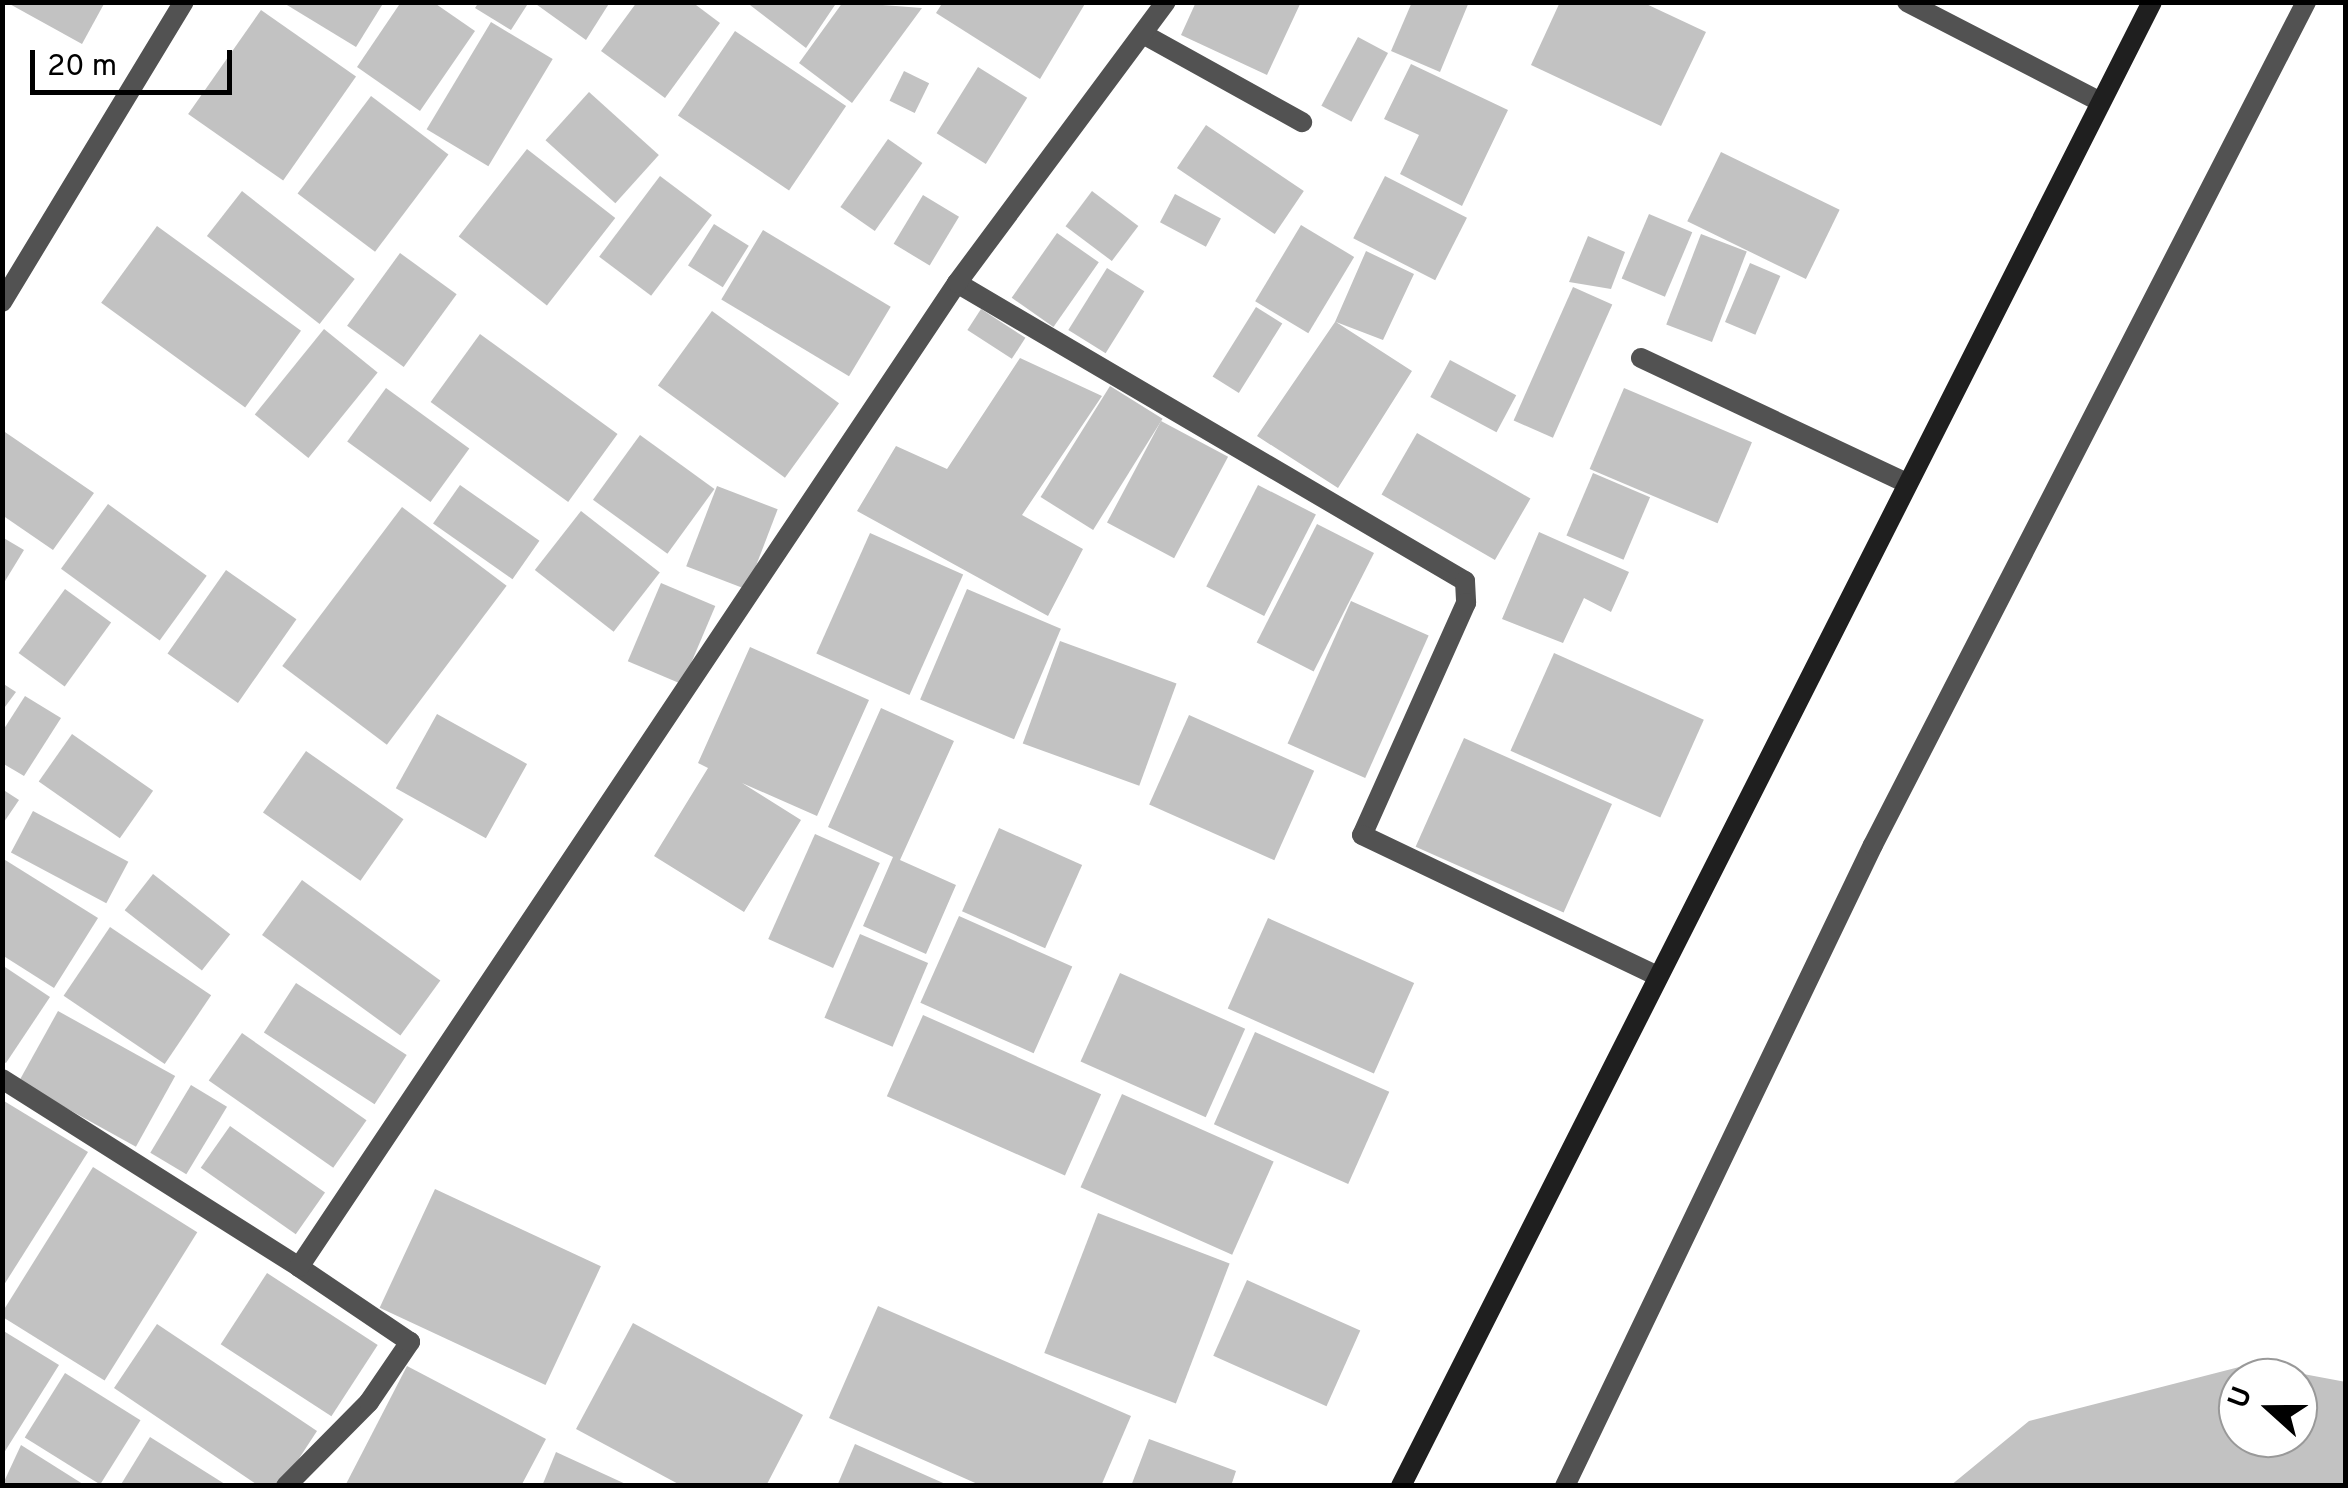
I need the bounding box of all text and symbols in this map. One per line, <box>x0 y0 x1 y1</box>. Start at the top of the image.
scale bar <box>35 30 238 92</box>
text: 20 m <box>47 49 117 86</box>
north arrow <box>2218 1358 2318 1458</box>
text: U <box>2221 1382 2262 1414</box>

